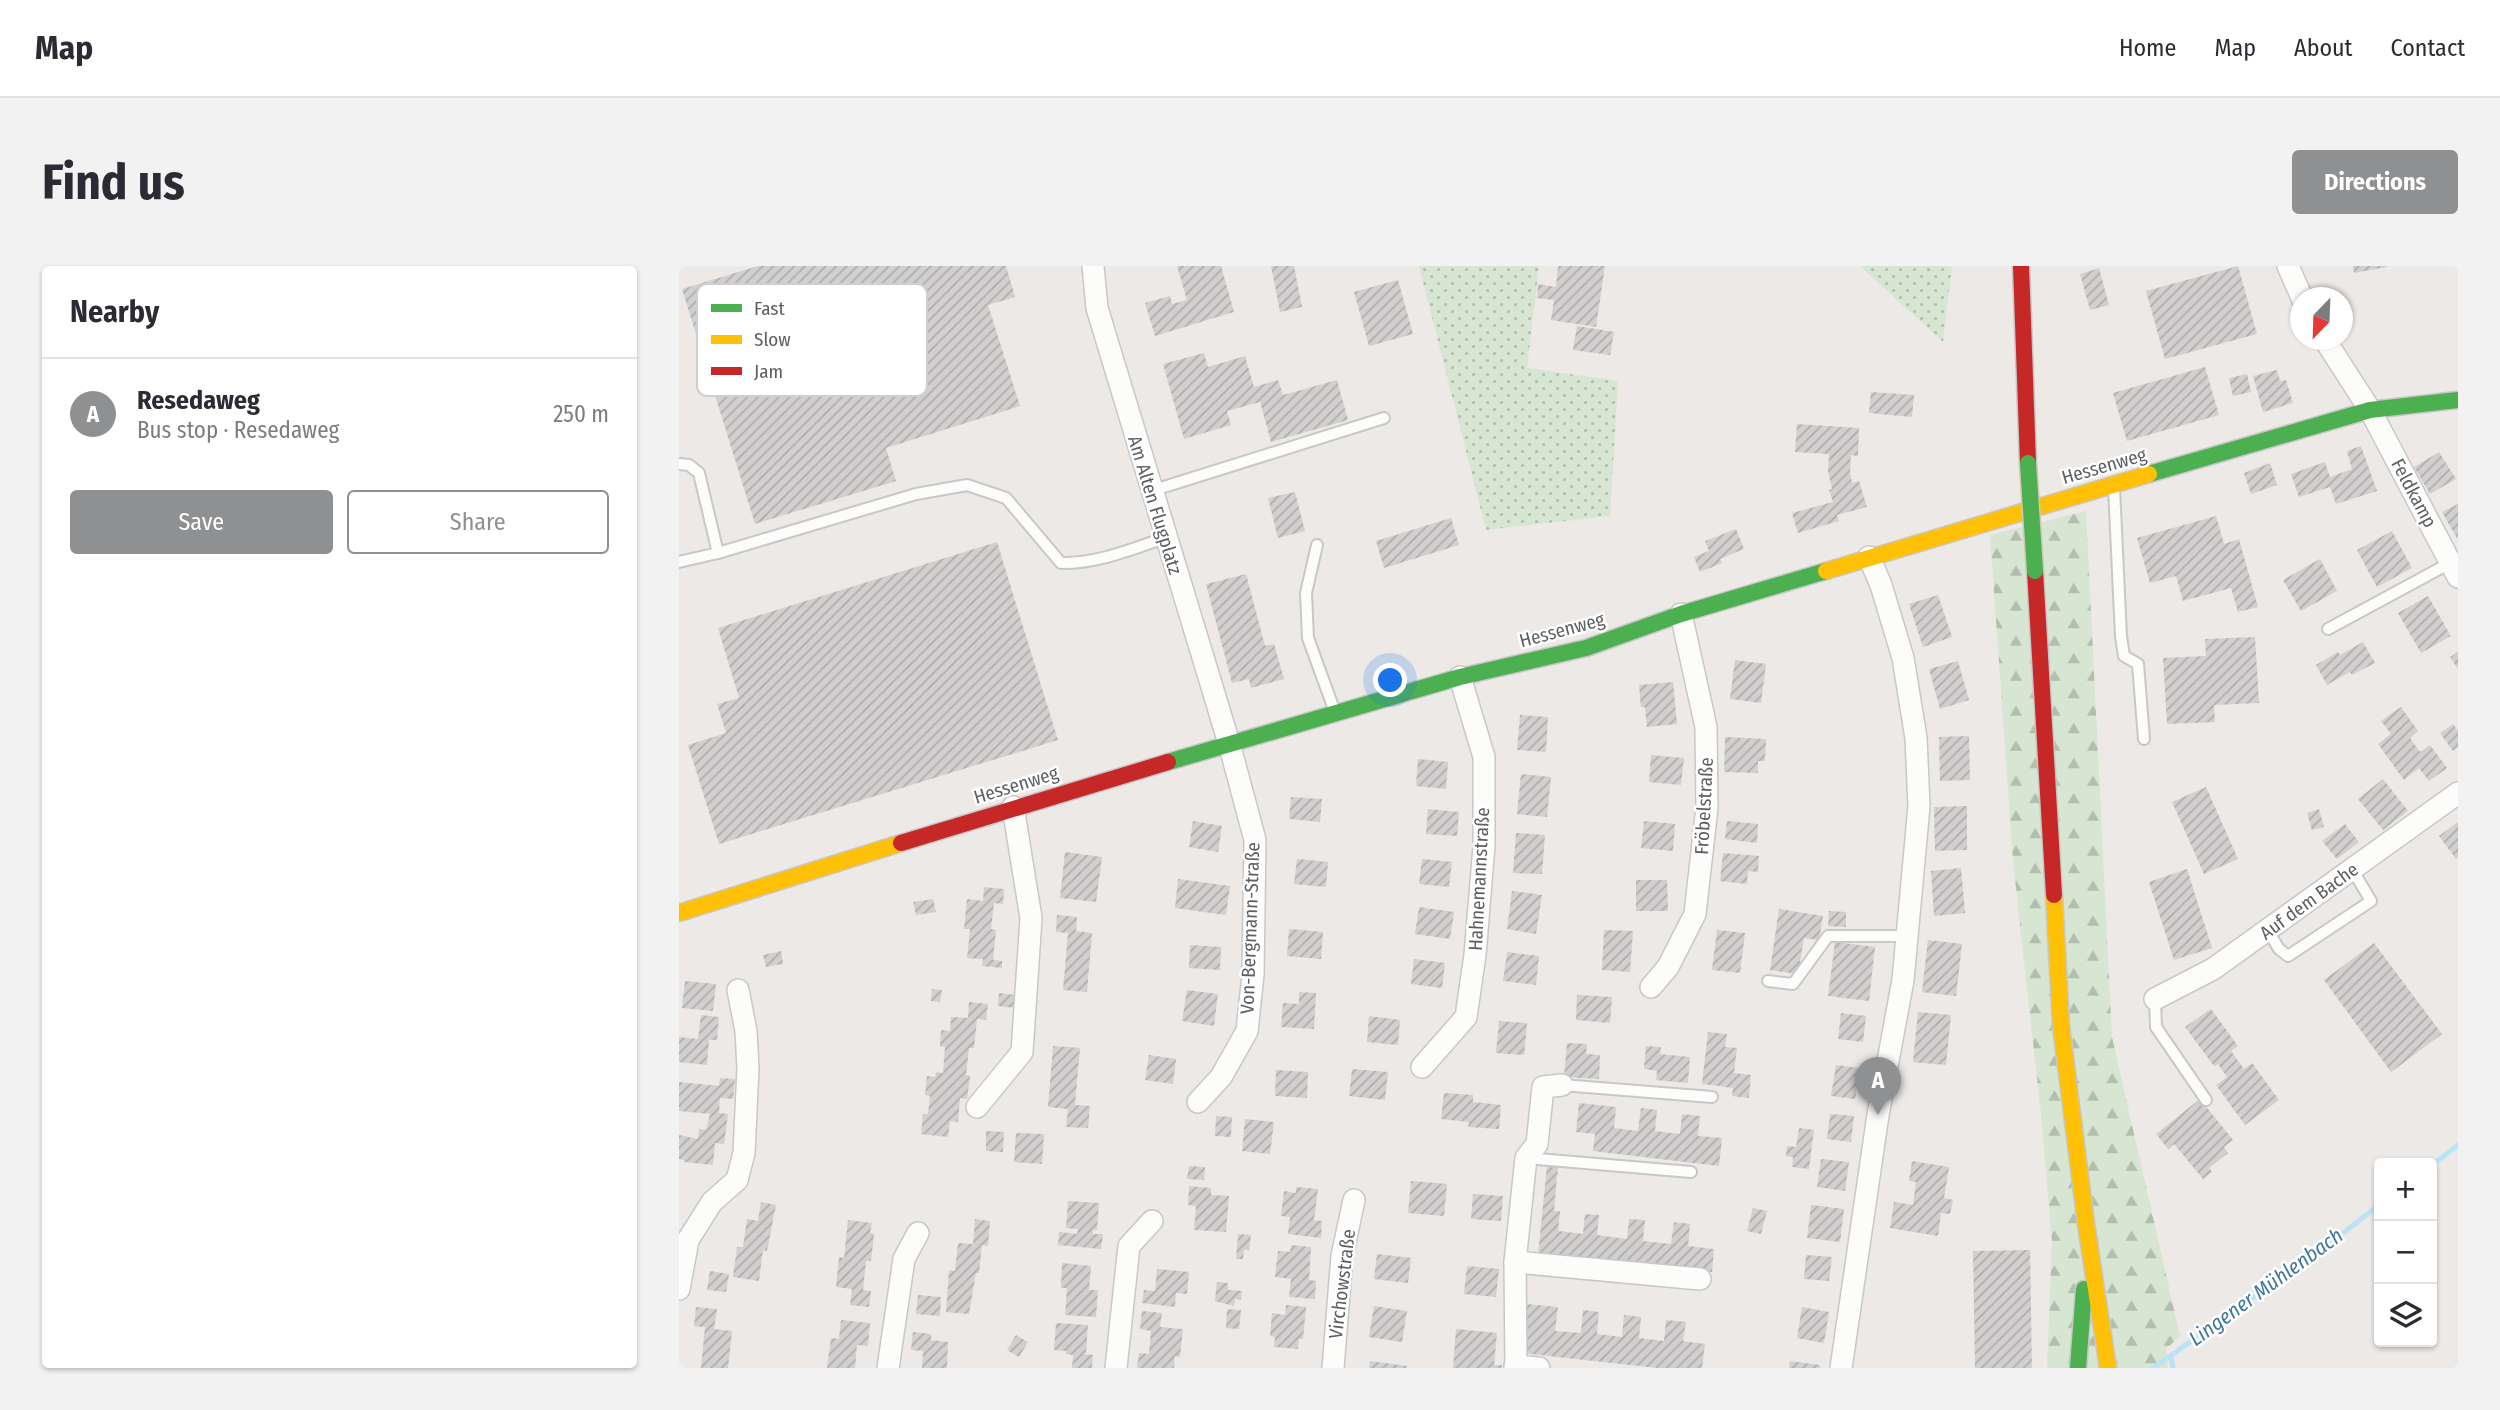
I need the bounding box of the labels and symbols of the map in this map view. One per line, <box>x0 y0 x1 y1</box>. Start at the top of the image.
legend <box>697 284 927 396</box>
north arrow <box>2290 287 2353 350</box>
text: Fast <box>754 297 785 320</box>
text: Slow <box>754 328 791 351</box>
text: Jam <box>754 360 783 383</box>
street label: Am Alten Flugplatz <box>1123 433 1187 578</box>
street label: Hessenweg <box>2059 443 2149 489</box>
street label: Feldkamp <box>2386 455 2442 531</box>
street label: Hessenweg <box>1517 608 1607 652</box>
your location <box>1373 663 1407 697</box>
street label: Fröbelstraße <box>1690 757 1718 855</box>
street label: Hessenweg <box>971 761 1061 809</box>
street label: Hahnemannstraße <box>1464 807 1494 951</box>
street label: Von-Bergmann-Straße <box>1236 842 1264 1014</box>
street label: Auf dem Bache <box>2255 858 2363 944</box>
pin: A <box>1855 1057 1901 1115</box>
water label: Lingener Mühlenbach <box>2184 1222 2348 1352</box>
street label: Virchowstraße <box>1324 1228 1360 1340</box>

